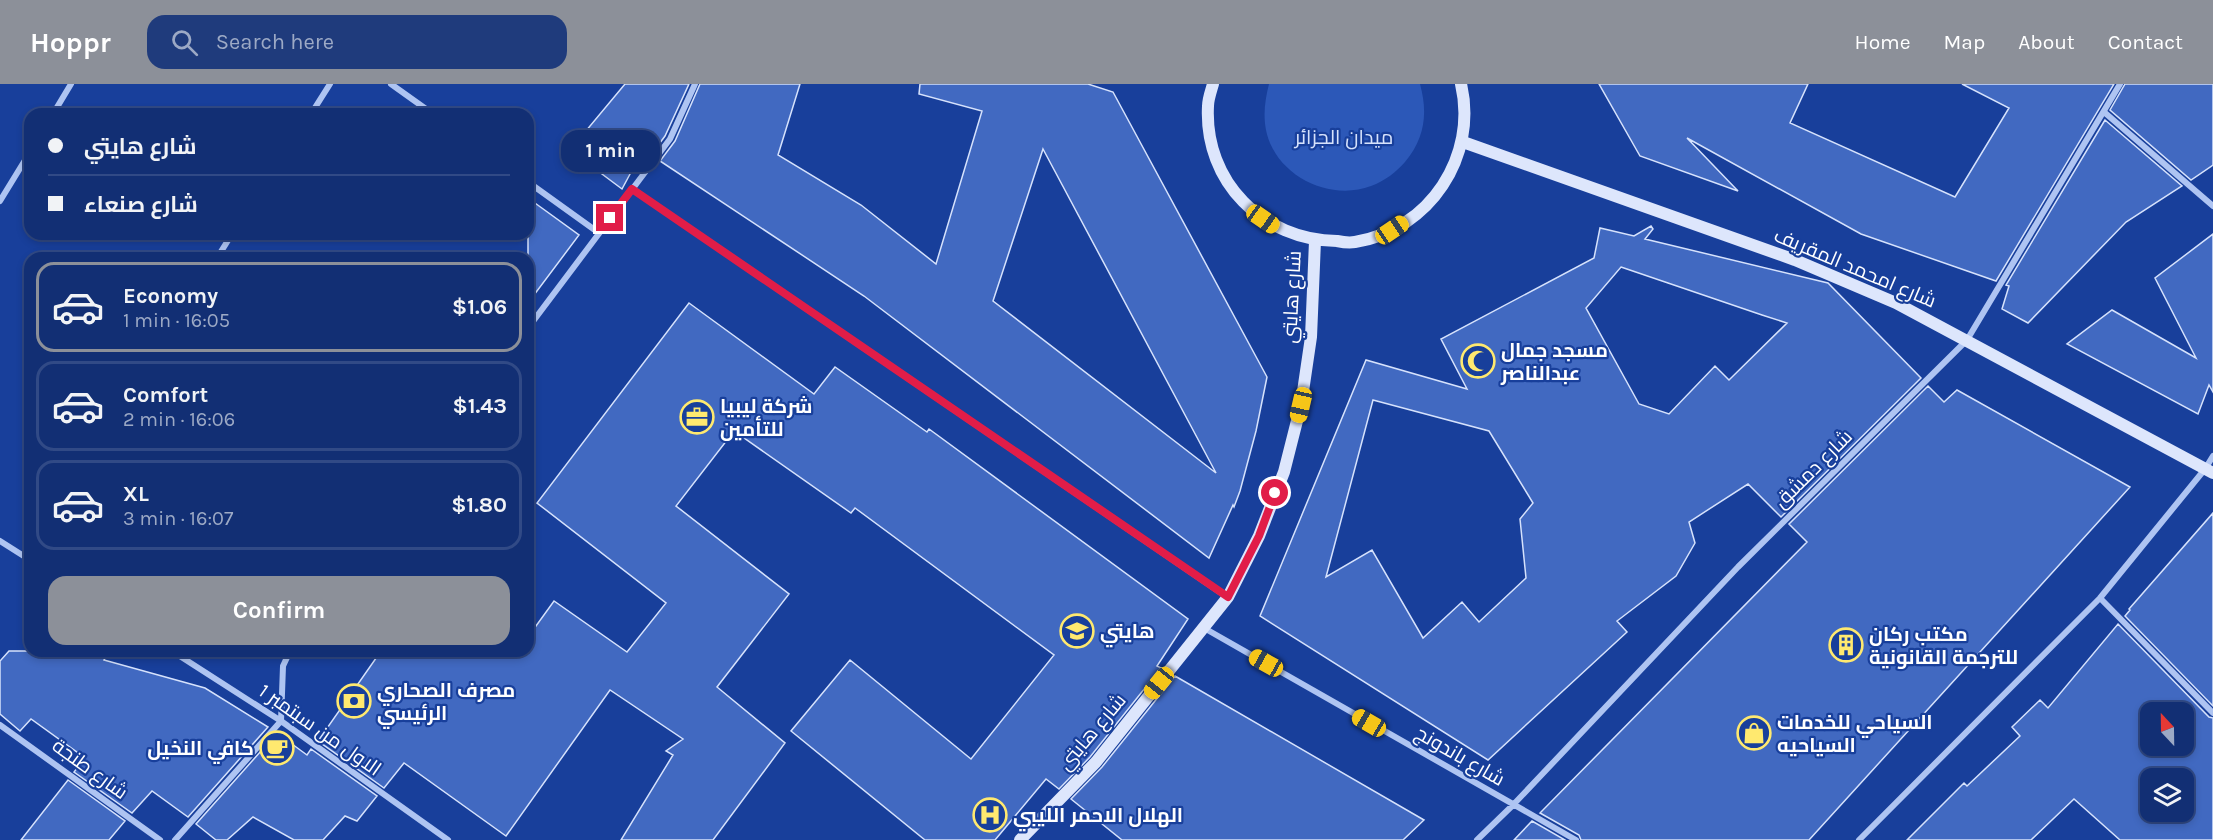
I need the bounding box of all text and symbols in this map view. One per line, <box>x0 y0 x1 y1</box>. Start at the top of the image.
search box <box>147 15 567 69</box>
text: Hoppr <box>30 26 111 59</box>
icon: search <box>168 26 201 59</box>
text: Search here <box>216 29 334 55</box>
text: Home <box>1855 30 1911 54</box>
text: Map <box>1944 30 1985 54</box>
text: About <box>2018 30 2075 54</box>
text: Contact <box>2108 30 2183 54</box>
park label: ميدان الجزائر <box>1294 126 1393 150</box>
callout: 1 min <box>560 131 660 173</box>
text: شارع هايتي <box>84 134 197 160</box>
text: 1 min <box>585 139 636 162</box>
text: شارع صنعاء <box>84 192 198 218</box>
car <box>1243 201 1283 237</box>
route end <box>596 204 623 231</box>
car <box>1372 212 1412 248</box>
street label: شارع امحمد المقريف <box>1770 223 1940 314</box>
street label: شارع هايتي <box>1278 250 1310 344</box>
icon: car <box>51 280 105 334</box>
text: Economy <box>123 283 218 309</box>
text: $1.06 <box>452 294 507 320</box>
text: 1 min · 16:05 <box>123 309 230 332</box>
place label: مسجد جمال عبدالناصر <box>1500 339 1608 385</box>
mosque icon: مسجد جمال عبدالناصر <box>1460 343 1496 379</box>
icon: car <box>51 379 105 433</box>
text: Comfort <box>123 382 208 408</box>
car <box>1288 385 1314 425</box>
text: $1.43 <box>452 393 507 419</box>
place label: شركة ليبيا للتأمين <box>720 395 812 441</box>
office icon: شركة ليبيا للتأمين <box>679 399 715 435</box>
text: 2 min · 16:06 <box>123 408 235 431</box>
street label: شارع دمشق <box>1769 425 1858 514</box>
icon: car <box>51 478 105 532</box>
route start <box>1261 479 1288 506</box>
text: XL <box>123 481 149 507</box>
text: $1.80 <box>451 492 507 518</box>
text: 3 min · 16:07 <box>123 507 233 530</box>
button: Confirm <box>48 576 510 645</box>
school or university icon: هايتي <box>1059 613 1095 649</box>
place label: هايتي <box>1100 620 1154 648</box>
place label: مكتب ركان للترجمة القانونية <box>1869 623 2018 669</box>
building icon: مكتب ركان للترجمة القانونية <box>1828 627 1864 663</box>
car <box>1246 646 1286 680</box>
car <box>1141 663 1177 703</box>
street label: الاول من سبتمبر 1 <box>254 679 386 781</box>
place label: مصرف الصحاري الرئيسي <box>377 679 515 729</box>
bank icon: مصرف الصحاري الرئيسي <box>336 683 372 719</box>
street label: شارع هايتي <box>1053 689 1134 778</box>
north arrow <box>2140 702 2194 756</box>
map controls <box>2140 702 2194 822</box>
car <box>1349 706 1389 740</box>
place label: السياحي للخدمات السياحيه <box>1777 711 1932 757</box>
shop icon: السياحي للخدمات السياحيه <box>1736 715 1772 751</box>
street label: شارع باندونج <box>1410 721 1509 793</box>
cafe icon: كافي النخيل <box>259 730 295 766</box>
street label: شارع طنجة <box>47 734 132 806</box>
place label: كافي النخيل <box>147 737 254 764</box>
button: layers <box>2140 768 2194 822</box>
hospital icon: الهلال الاحمر الليبي <box>972 797 1008 833</box>
place label: الهلال الاحمر الليبي <box>1013 804 1183 832</box>

